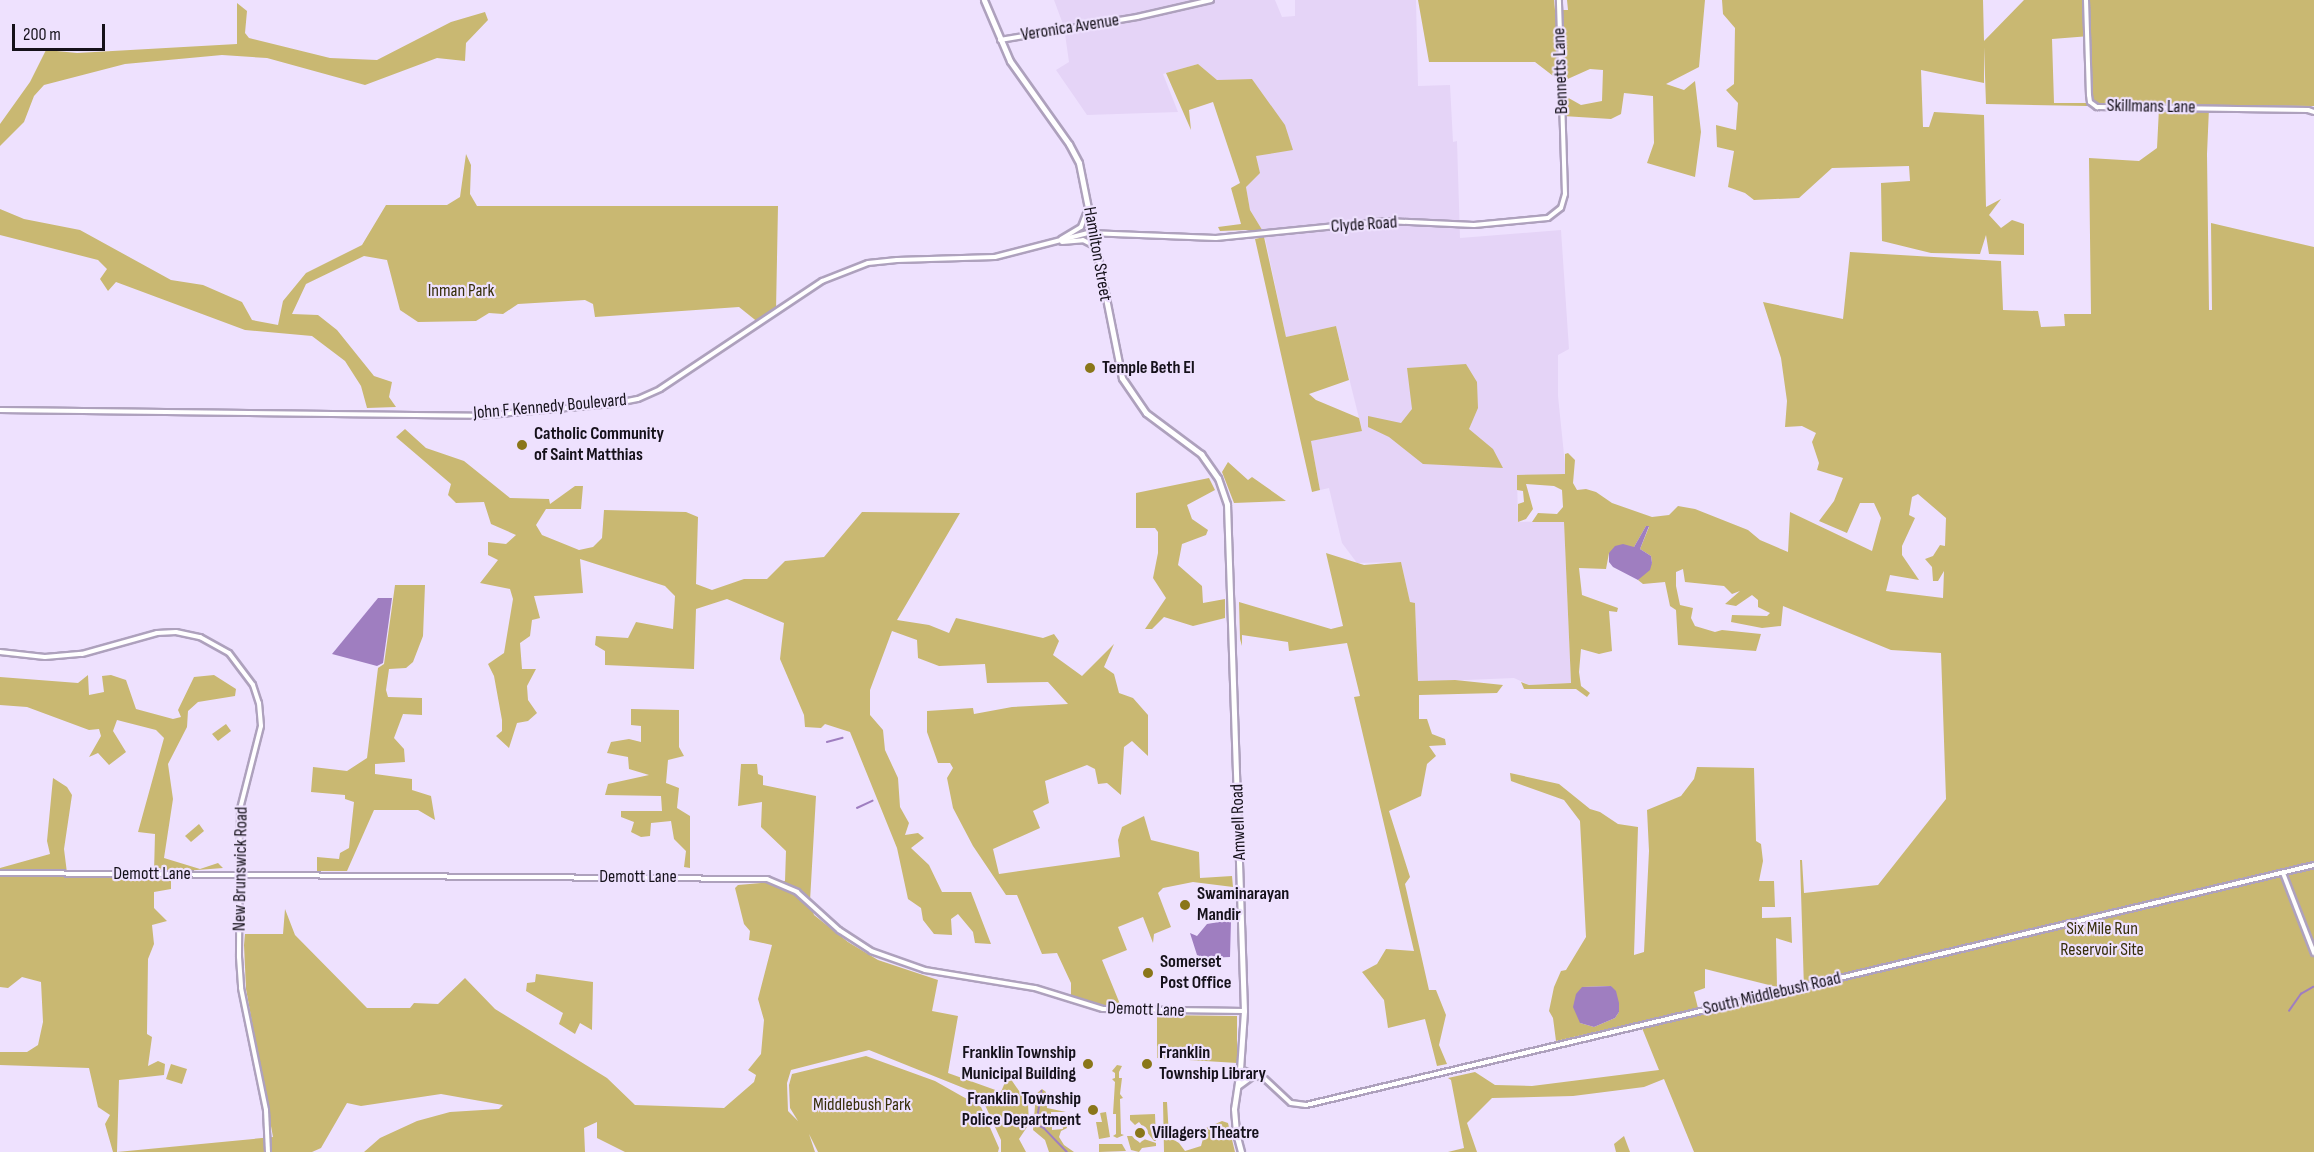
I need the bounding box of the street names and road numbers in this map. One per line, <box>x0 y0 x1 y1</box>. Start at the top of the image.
street label: Veronica Avenue <box>1019 10 1121 46</box>
street label: Bennetts Lane <box>1549 27 1573 115</box>
street label: Skillmans Lane <box>2106 95 2196 119</box>
street label: Hamilton Street <box>1078 205 1116 303</box>
street label: Clyde Road <box>1330 212 1398 238</box>
street label: John F Kennedy Boulevard <box>472 390 628 424</box>
street label: Amwell Road <box>1227 783 1251 861</box>
street label: New Brunswick Road <box>229 807 253 931</box>
street label: Demott Lane <box>113 863 191 885</box>
street label: Demott Lane <box>599 866 677 888</box>
street label: South Middlebush Road <box>1701 968 1843 1020</box>
street label: Demott Lane <box>1107 998 1185 1022</box>

